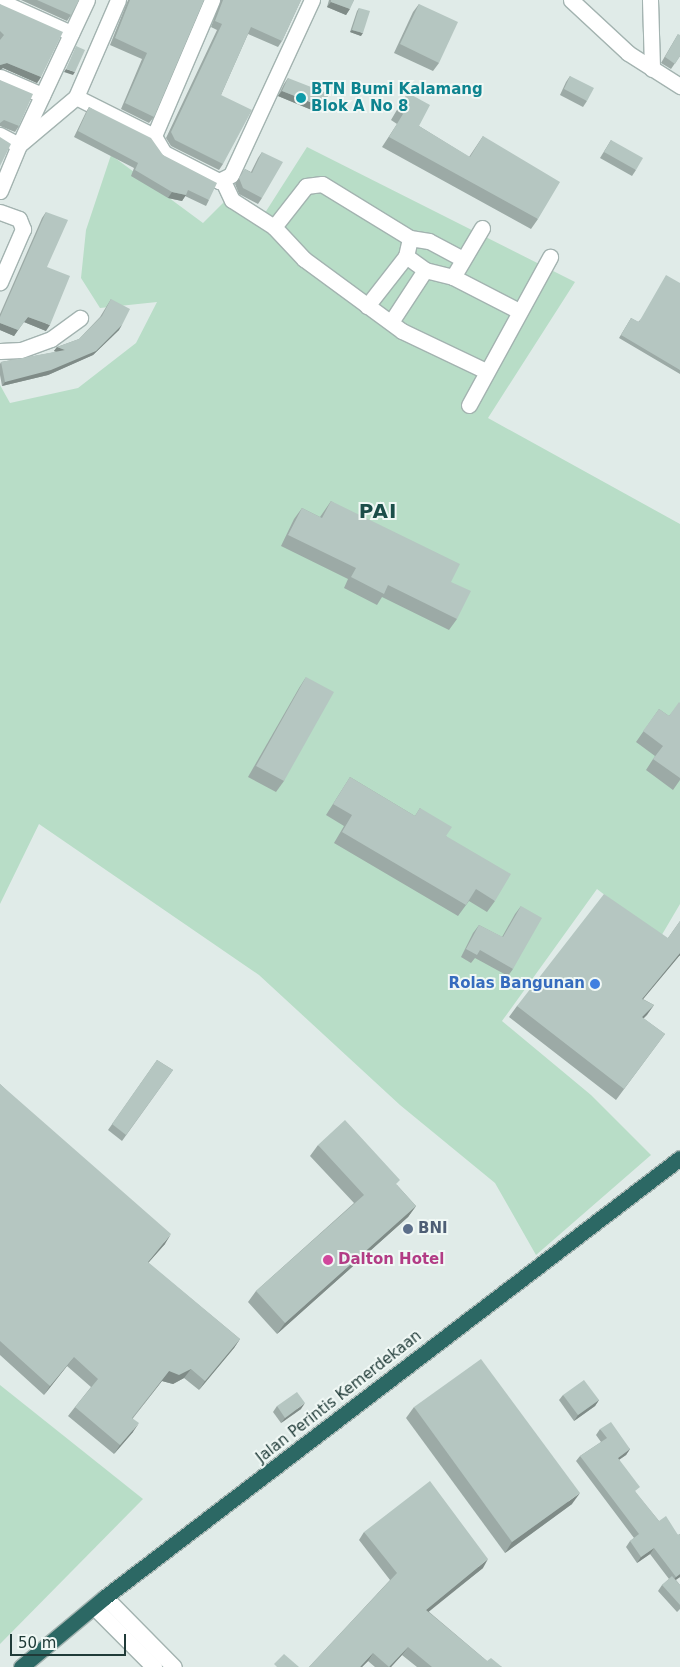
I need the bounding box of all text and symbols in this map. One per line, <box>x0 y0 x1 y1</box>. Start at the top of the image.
place label: BTN Bumi Kalamang Blok A No 8 <box>311 80 483 115</box>
marker: BTN Bumi Kalamang Blok A No 8 <box>295 92 307 104</box>
district label: PAI <box>358 499 398 523</box>
place label: Rolas Bangunan <box>449 975 585 993</box>
marker: Rolas Bangunan <box>589 978 601 990</box>
place label: BNI <box>418 1220 448 1238</box>
marker: BNI <box>402 1223 414 1235</box>
place label: Dalton Hotel <box>338 1251 444 1269</box>
marker: Dalton Hotel <box>322 1254 334 1266</box>
street label: Jalan Perintis Kemerdekaan <box>253 1327 425 1467</box>
scale bar <box>12 1624 129 1656</box>
text: 50 m <box>18 1634 56 1652</box>

